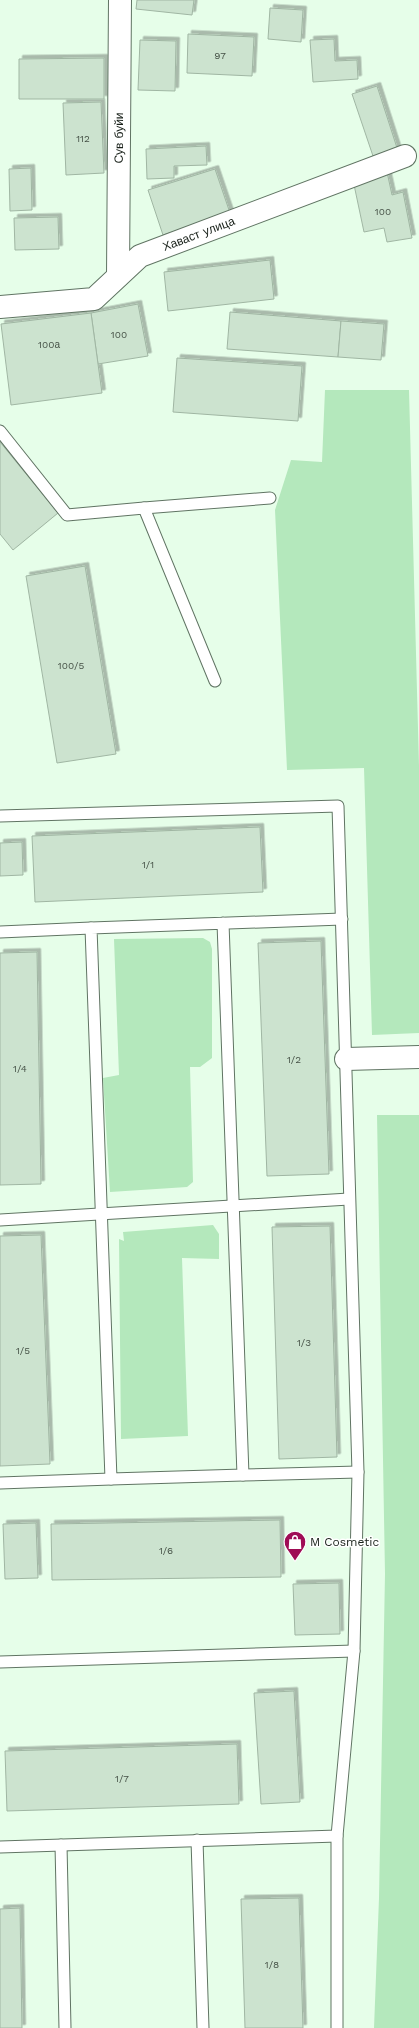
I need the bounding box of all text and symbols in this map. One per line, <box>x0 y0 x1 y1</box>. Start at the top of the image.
house number: 97 <box>214 50 226 61</box>
street label: Сув буйи <box>112 112 126 164</box>
house number: 112 <box>76 133 90 144</box>
house number: 100 <box>375 206 391 217</box>
street label: Хаваст улица <box>161 214 237 254</box>
house number: 100 <box>111 329 127 340</box>
house number: 100а <box>38 339 60 350</box>
house number: 100/5 <box>58 660 84 671</box>
house number: 1/1 <box>142 859 154 870</box>
house number: 1/2 <box>287 1054 301 1065</box>
house number: 1/4 <box>13 1063 27 1074</box>
house number: 1/3 <box>297 1337 311 1348</box>
house number: 1/5 <box>16 1345 30 1356</box>
shop icon: M Cosmetic <box>282 1529 308 1562</box>
place label: M Cosmetic <box>310 1535 379 1549</box>
house number: 1/6 <box>159 1545 173 1556</box>
house number: 1/7 <box>115 1773 129 1784</box>
house number: 1/8 <box>265 1959 279 1970</box>

